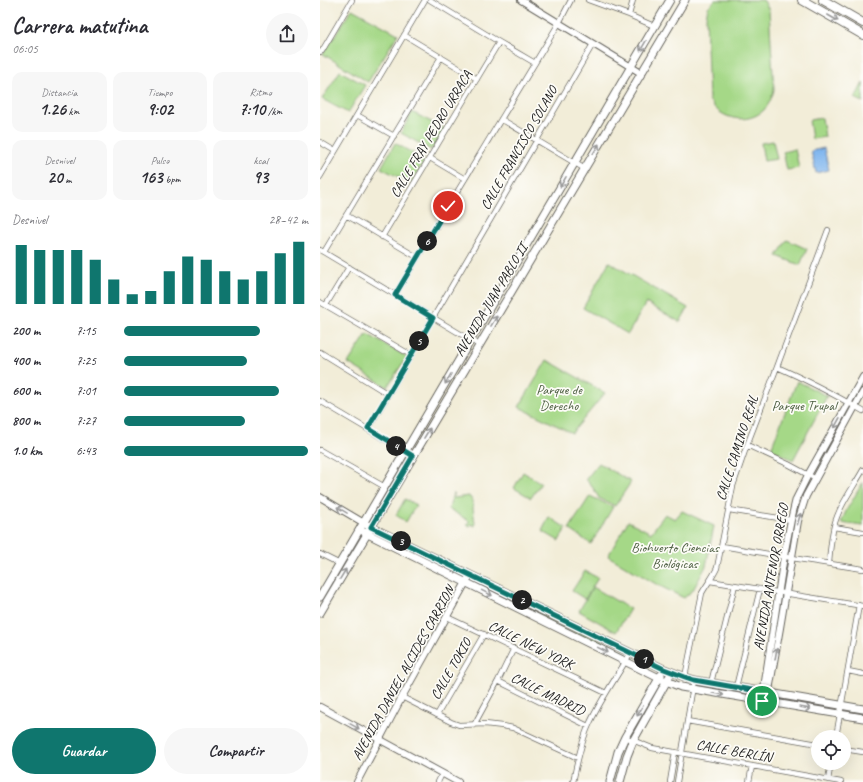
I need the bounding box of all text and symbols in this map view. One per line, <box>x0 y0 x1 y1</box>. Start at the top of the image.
text: Carrera matutina <box>12 12 147 40</box>
button: share <box>266 13 308 55</box>
one-way arrow <box>827 14 839 22</box>
one-way arrow <box>639 40 647 51</box>
text: 06:05 <box>12 41 38 57</box>
street label: CALLE FRAY PEDRO URRACA <box>386 67 476 201</box>
street label: CALLE FRANCISCO SOLANO <box>477 81 562 213</box>
text: Distancia <box>41 85 77 99</box>
text: Tiempo <box>148 85 172 99</box>
text: Ritmo <box>250 85 272 99</box>
text: 1.26 <box>39 99 66 120</box>
text: 9:02 <box>147 99 173 120</box>
text: 7:10 <box>239 99 265 120</box>
text: km <box>66 104 79 118</box>
text: /km <box>265 104 282 118</box>
one-way arrow <box>593 143 601 155</box>
text: Desnivel <box>44 153 74 167</box>
text: Pulso <box>151 153 169 167</box>
text: kcal <box>253 153 268 167</box>
text: 20 <box>47 167 63 188</box>
text: 163 <box>139 167 163 188</box>
text: 93 <box>253 167 268 188</box>
text: m <box>63 172 71 186</box>
text: bpm <box>163 172 181 186</box>
one-way arrow <box>559 176 567 188</box>
pin <box>431 189 465 223</box>
icon: check <box>437 195 459 217</box>
text: Desnivel <box>12 212 47 228</box>
text: 28–42 m <box>268 212 308 228</box>
pin: 6 <box>417 231 437 251</box>
text: 6 <box>424 234 430 248</box>
street label: AVENIDA JUAN PABLO II <box>451 238 533 359</box>
one-way arrow <box>490 315 498 327</box>
text: 200 m <box>12 323 40 339</box>
text: 7:15 <box>76 323 96 339</box>
pin: 5 <box>409 331 429 351</box>
text: 5 <box>417 334 421 348</box>
text: 400 m <box>12 353 40 369</box>
text: 7:25 <box>76 353 96 369</box>
one-way arrow <box>443 373 451 385</box>
park label: Parque de Derecho <box>536 381 583 414</box>
text: 600 m <box>12 383 40 399</box>
text: 7:01 <box>76 383 96 399</box>
street label: CALLE CAMINO REAL <box>712 393 762 503</box>
park label: Parque Trupal <box>772 397 839 414</box>
text: 800 m <box>12 413 40 429</box>
text: 7:27 <box>76 413 96 429</box>
one-way arrow <box>832 417 840 429</box>
one-way arrow <box>424 427 432 439</box>
pin: 4 <box>386 436 406 456</box>
text: 4 <box>394 439 398 453</box>
text: 1.0 km <box>12 443 42 459</box>
text: 6:43 <box>76 443 96 459</box>
street label: AVENIDA ANTENOR ORREGO <box>750 501 793 651</box>
one-way arrow <box>336 505 348 513</box>
one-way arrow <box>795 513 803 526</box>
pin: 3 <box>391 531 411 551</box>
text: 3 <box>399 534 403 548</box>
park label: Biohuerto Ciencias Biológicas <box>631 539 720 572</box>
one-way arrow <box>339 569 347 580</box>
street label: AVENIDA DANIEL ALCIDES CARRION <box>348 581 459 763</box>
one-way arrow <box>480 590 492 597</box>
pin: 2 <box>512 590 532 610</box>
text: 2 <box>520 593 524 607</box>
street label: CALLE NEW YORK <box>486 617 579 674</box>
street label: CALLE TOKIO <box>427 634 476 702</box>
one-way arrow <box>597 647 609 654</box>
one-way arrow <box>772 648 780 661</box>
pin: 1 <box>634 649 654 669</box>
text: 1 <box>642 652 646 666</box>
street label: CALLE MADRID <box>508 669 590 720</box>
pin <box>745 684 779 718</box>
one-way arrow <box>711 690 724 698</box>
icon: arrive <box>751 690 773 712</box>
one-way arrow <box>635 705 643 717</box>
one-way arrow <box>798 705 811 713</box>
one-way arrow <box>348 722 360 730</box>
button: Guardar <box>12 728 156 774</box>
button: Compartir <box>164 728 308 774</box>
map controls <box>811 730 851 770</box>
button: locate <box>811 730 851 770</box>
street label: CALLE BERLÍN <box>695 736 776 766</box>

